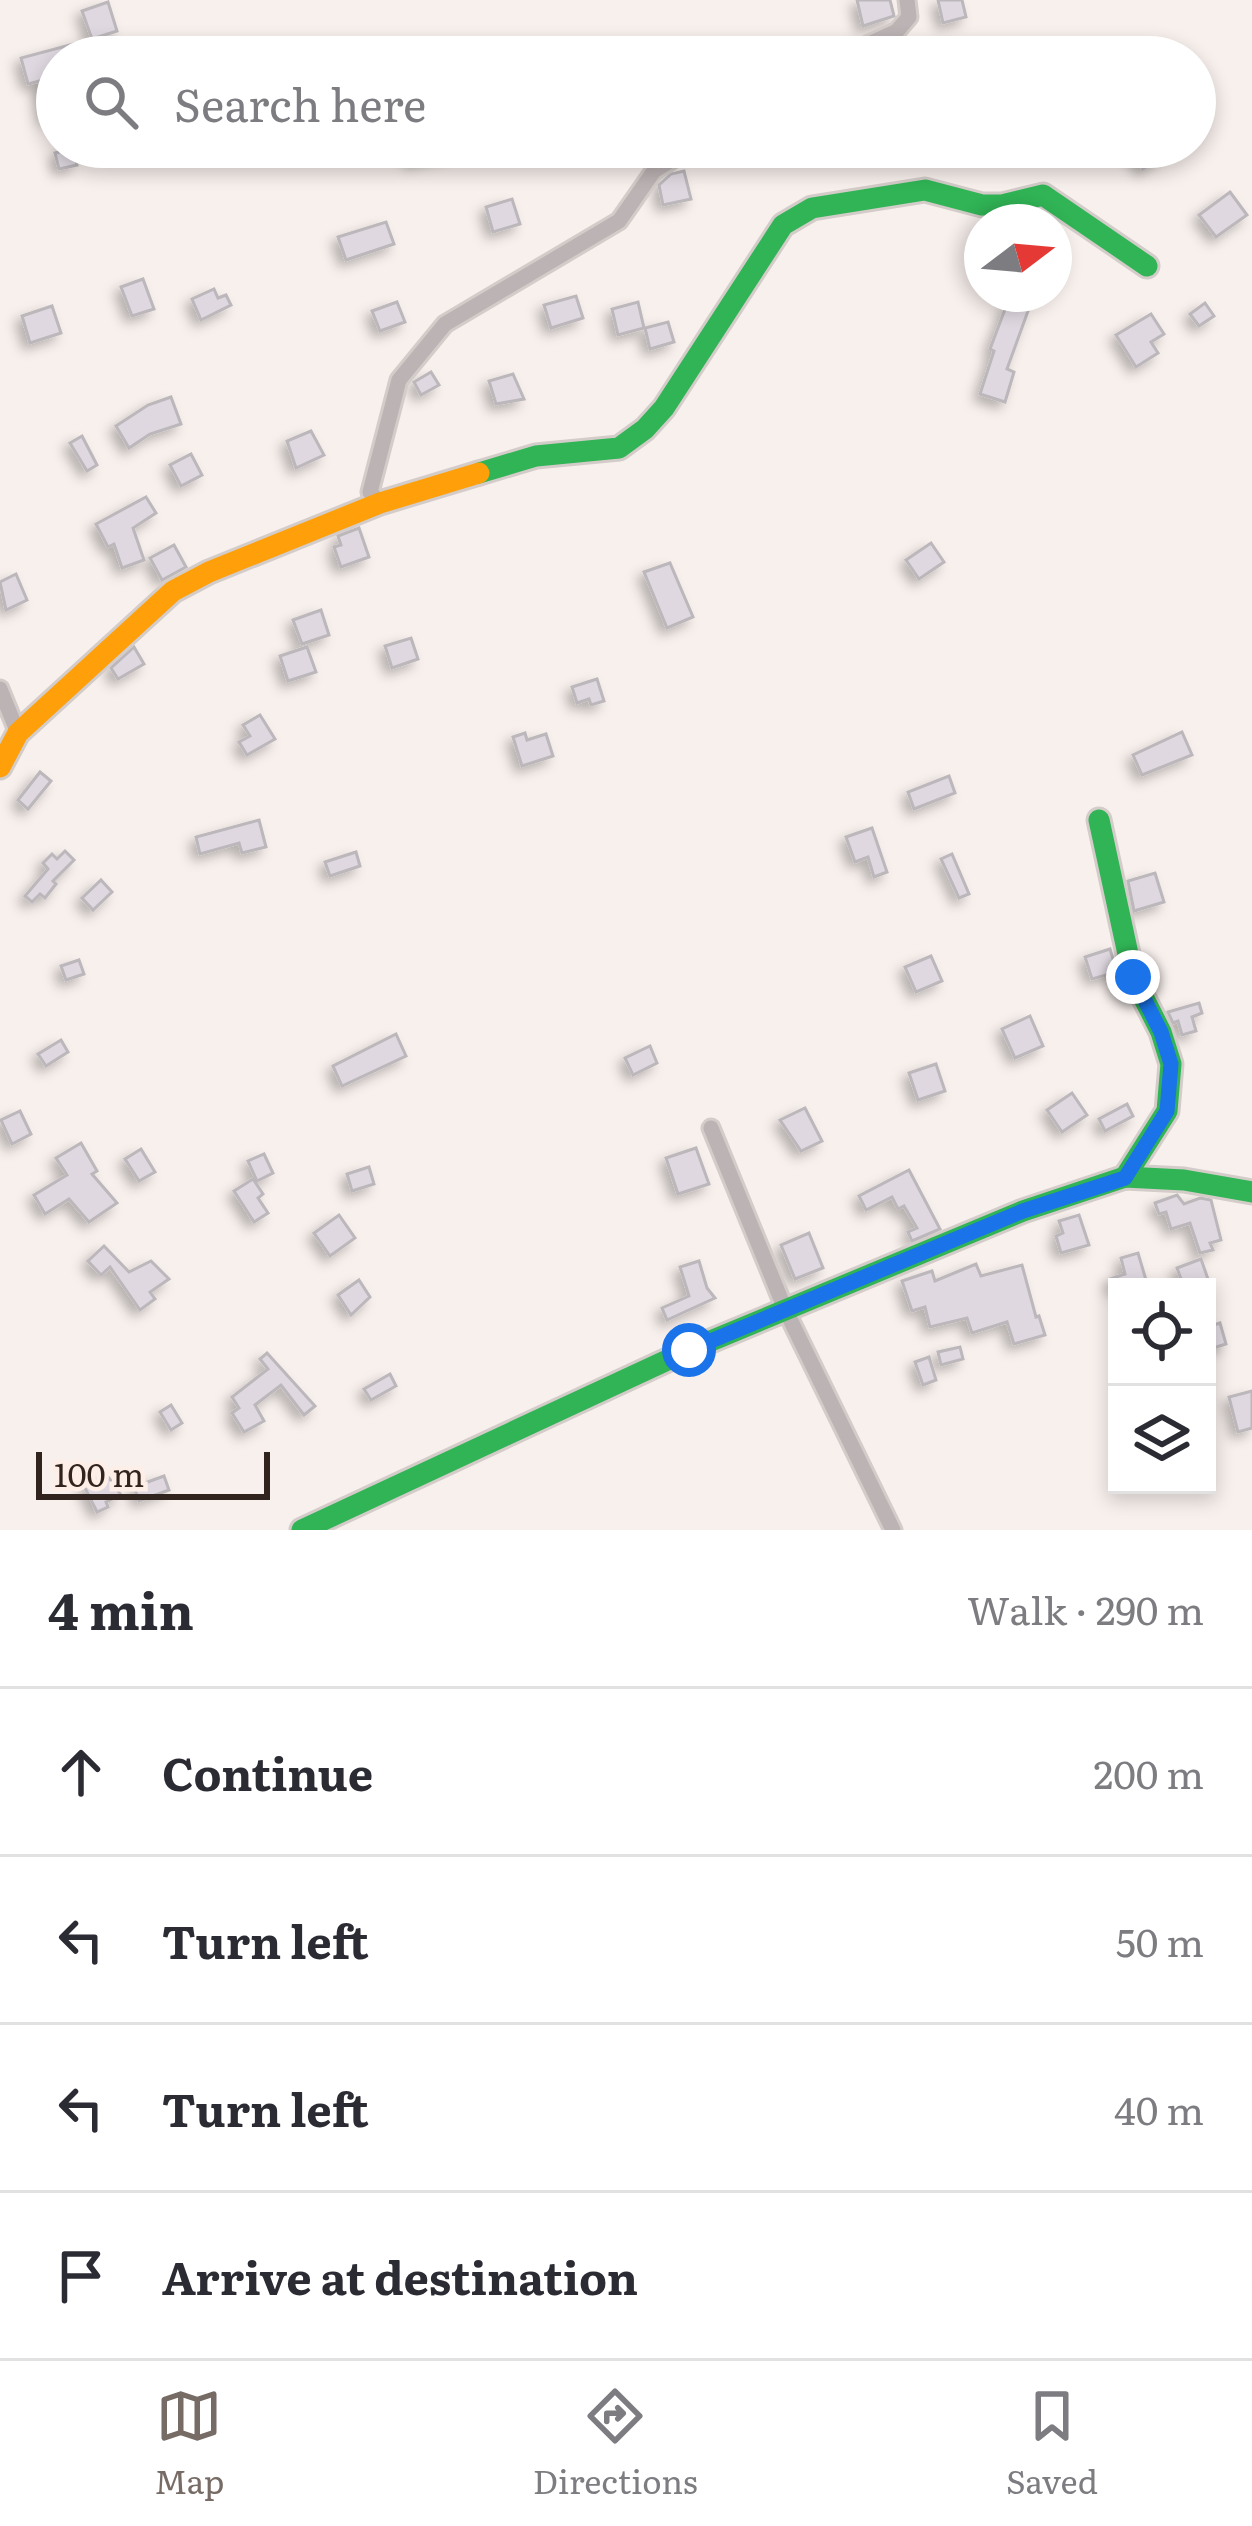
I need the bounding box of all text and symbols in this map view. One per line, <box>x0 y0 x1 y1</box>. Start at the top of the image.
search box <box>36 36 1216 168</box>
icon: search <box>78 69 144 135</box>
text: Search here <box>174 69 426 136</box>
north arrow <box>964 204 1072 312</box>
route end <box>1106 950 1160 1004</box>
map controls <box>1108 1278 1216 1494</box>
button: locate <box>1108 1278 1216 1386</box>
route start <box>662 1323 716 1377</box>
button: layers <box>1108 1386 1216 1494</box>
scale bar <box>36 1446 270 1499</box>
text: 100 m <box>54 1448 144 1497</box>
text: 4 min <box>48 1570 194 1646</box>
text: Walk · 290 m <box>967 1579 1204 1637</box>
text: Continue <box>162 1738 373 1805</box>
icon: ahead <box>48 1739 114 1805</box>
text: 200 m <box>1094 1743 1204 1801</box>
text: Turn left <box>162 1906 369 1973</box>
icon: left <box>48 1907 114 1973</box>
text: 50 m <box>1116 1911 1204 1969</box>
text: Turn left <box>162 2074 369 2141</box>
icon: left <box>48 2075 114 2141</box>
text: 40 m <box>1114 2079 1204 2137</box>
text: Arrive at destination <box>162 2242 638 2309</box>
icon: arrive <box>48 2243 114 2309</box>
tab: Map <box>154 2383 224 2504</box>
tab: Directions <box>533 2383 698 2504</box>
tab: Saved <box>1006 2383 1098 2504</box>

